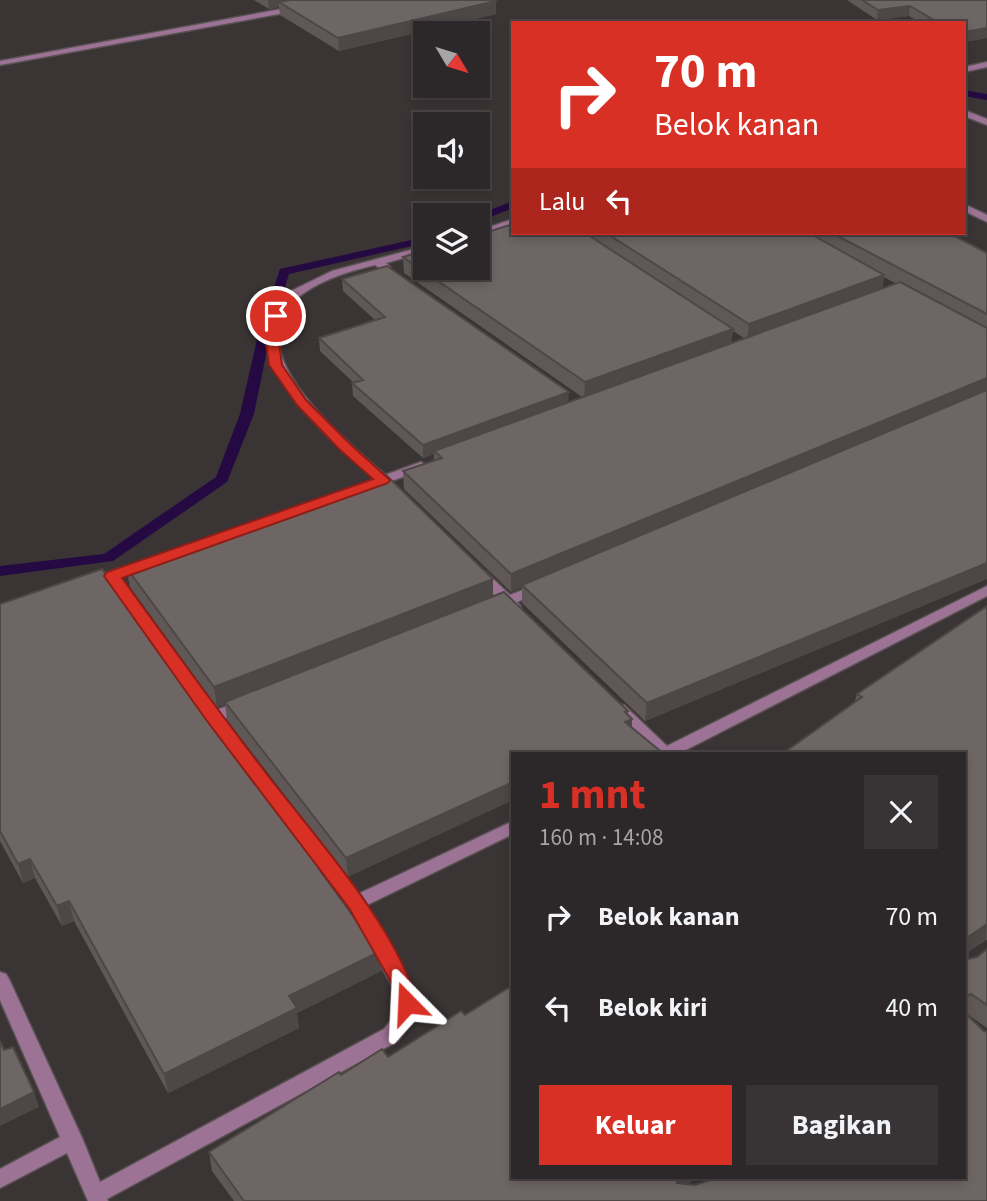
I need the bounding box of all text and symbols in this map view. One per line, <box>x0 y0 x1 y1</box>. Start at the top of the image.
north arrow <box>413 21 490 98</box>
map controls <box>413 21 490 280</box>
text: 70 m <box>654 37 758 107</box>
icon: right <box>539 49 630 140</box>
text: Belok kanan <box>654 102 819 148</box>
button: sound <box>413 112 490 189</box>
icon: left <box>600 182 638 220</box>
text: Lalu <box>539 183 586 220</box>
button: layers <box>413 203 490 280</box>
pin <box>246 286 306 346</box>
icon: arrive <box>257 297 295 335</box>
text: 1 mnt <box>539 765 646 825</box>
button: close <box>864 775 938 849</box>
text: 160 m · 14:08 <box>539 821 663 854</box>
icon: right <box>539 898 577 936</box>
text: Belok kanan <box>598 898 740 935</box>
text: 70 m <box>885 898 938 935</box>
position arrow <box>370 966 444 1040</box>
icon: left <box>539 989 577 1027</box>
text: Belok kiri <box>598 989 707 1026</box>
text: 40 m <box>885 989 938 1026</box>
button: Keluar <box>539 1085 732 1165</box>
button: Bagikan <box>746 1085 938 1165</box>

